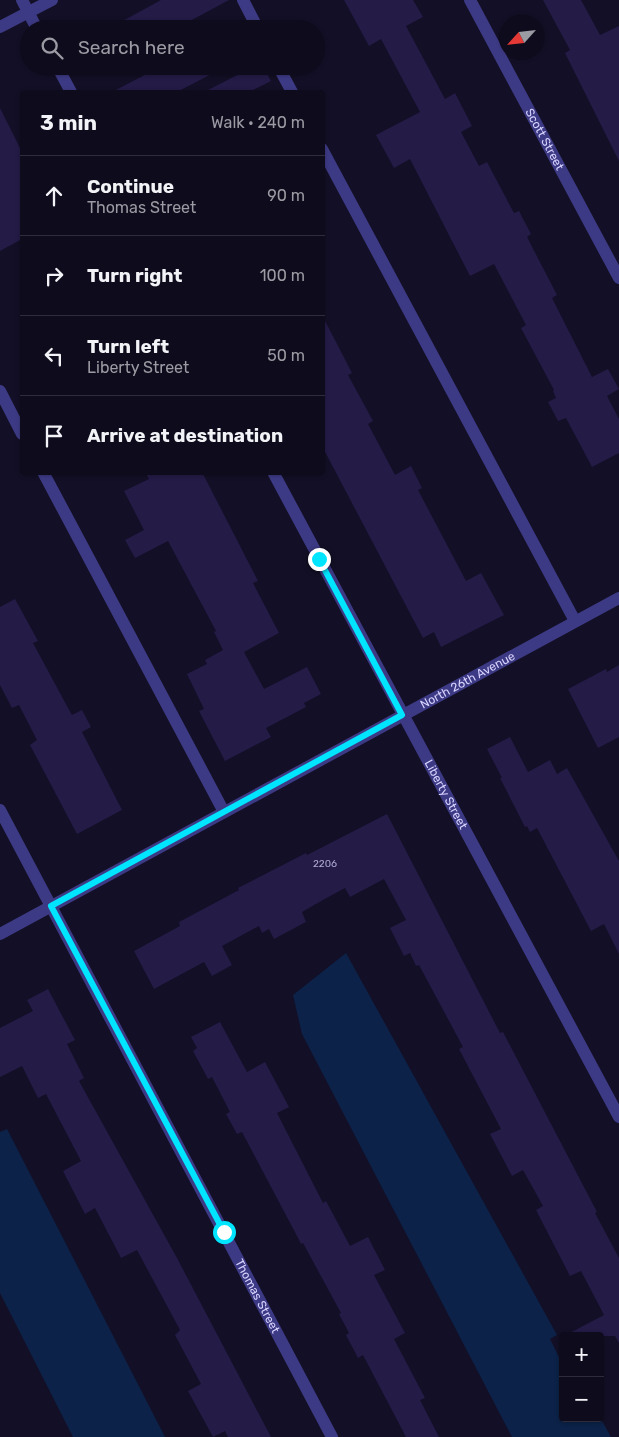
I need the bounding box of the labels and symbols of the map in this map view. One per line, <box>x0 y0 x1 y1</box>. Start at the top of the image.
north arrow <box>499 15 544 60</box>
street label: Scott Street <box>522 106 567 173</box>
route end <box>308 548 331 571</box>
street label: North 26th Avenue <box>418 649 518 712</box>
street label: Liberty Street <box>422 757 470 832</box>
house number: 2206 <box>313 858 337 870</box>
route start <box>213 1221 236 1244</box>
street label: Thomas Street <box>232 1257 283 1336</box>

